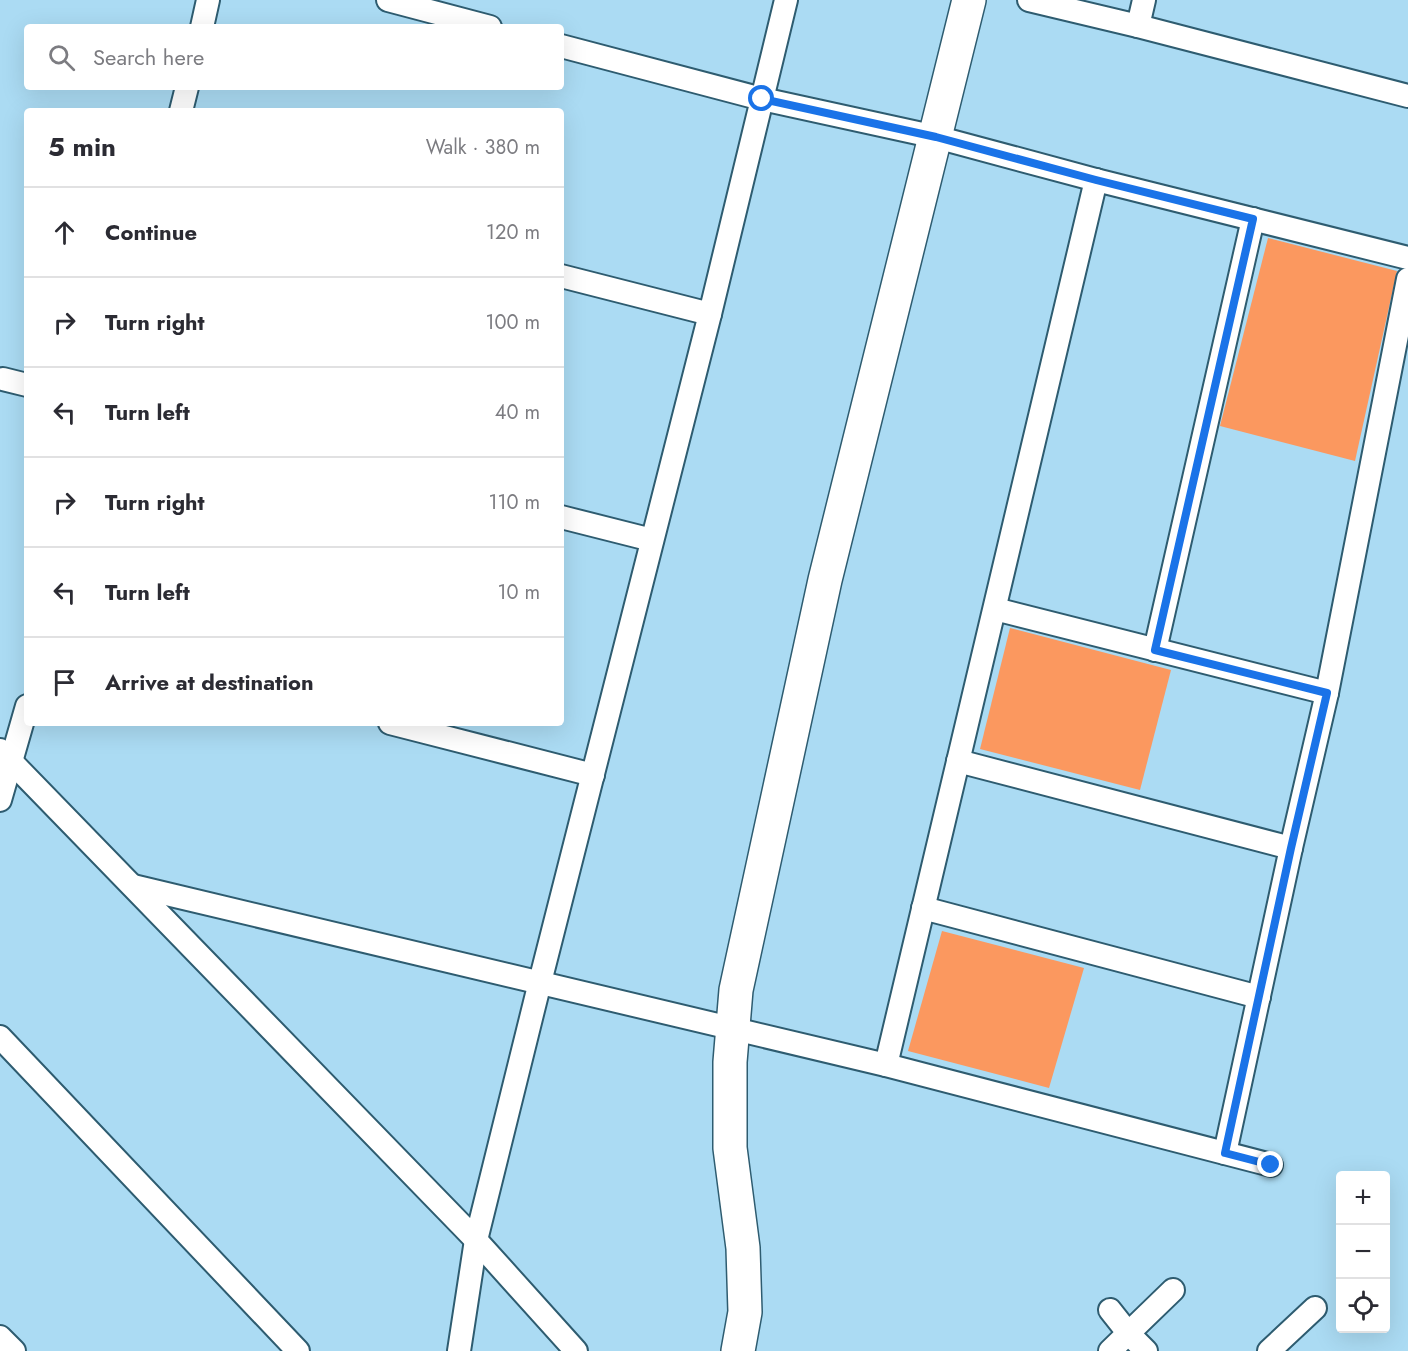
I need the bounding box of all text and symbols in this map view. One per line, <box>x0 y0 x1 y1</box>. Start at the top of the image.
search box <box>24 24 564 90</box>
icon: search <box>45 41 78 74</box>
text: Search here <box>93 41 204 73</box>
route start <box>748 85 774 111</box>
text: 5 min <box>48 128 116 166</box>
text: Walk · 380 m <box>426 133 540 162</box>
icon: ahead <box>48 216 81 249</box>
text: Continue <box>105 216 197 248</box>
text: 120 m <box>486 218 540 247</box>
icon: right <box>48 306 81 339</box>
text: Turn right <box>105 306 205 338</box>
text: 100 m <box>485 308 540 337</box>
icon: left <box>48 396 81 429</box>
text: Turn left <box>105 396 190 428</box>
text: 40 m <box>495 398 540 427</box>
icon: right <box>48 486 81 519</box>
text: Turn right <box>105 486 205 518</box>
text: 110 m <box>488 488 540 517</box>
icon: left <box>48 576 81 609</box>
text: Turn left <box>105 576 190 608</box>
text: 10 m <box>497 578 540 607</box>
icon: arrive <box>48 666 81 699</box>
text: Arrive at destination <box>105 666 314 698</box>
route end <box>1257 1151 1283 1177</box>
map controls <box>1336 1171 1390 1333</box>
button: + <box>1336 1171 1390 1225</box>
button: − <box>1336 1225 1390 1279</box>
button: locate <box>1336 1279 1390 1333</box>

